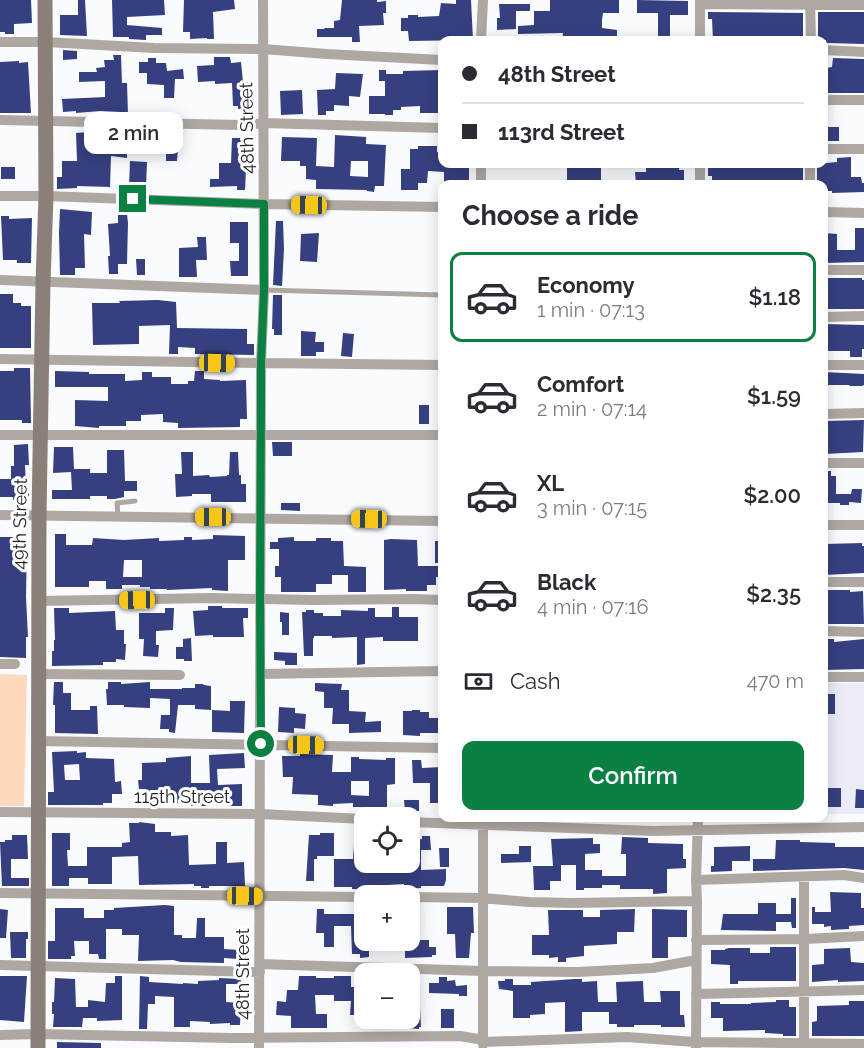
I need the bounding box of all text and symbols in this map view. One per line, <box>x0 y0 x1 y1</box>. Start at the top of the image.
text: 48th Street <box>498 61 616 87</box>
street label: 48th Street <box>235 82 258 174</box>
callout: 2 min <box>84 112 182 154</box>
text: 113rd Street <box>498 119 625 145</box>
text: 2 min <box>108 121 159 145</box>
route end <box>119 185 146 212</box>
car <box>291 196 327 214</box>
text: Choose a ride <box>462 200 638 231</box>
icon: car <box>465 270 519 324</box>
text: Economy <box>537 272 635 298</box>
text: $1.18 <box>749 284 801 310</box>
text: 1 min · 07:13 <box>537 298 645 322</box>
car <box>199 354 235 372</box>
icon: car <box>465 369 519 423</box>
text: Comfort <box>537 371 624 397</box>
text: $1.59 <box>747 383 801 409</box>
text: 2 min · 07:14 <box>537 397 647 421</box>
icon: car <box>465 468 519 522</box>
text: XL <box>537 470 564 496</box>
street label: 49th Street <box>8 478 31 570</box>
text: $2.00 <box>743 482 801 508</box>
text: 3 min · 07:15 <box>537 496 647 520</box>
car <box>195 508 231 526</box>
car <box>351 510 387 528</box>
icon: car <box>465 567 519 621</box>
text: Black <box>537 569 596 595</box>
text: $2.35 <box>746 581 801 607</box>
car <box>119 591 155 609</box>
text: 4 min · 07:16 <box>537 595 649 619</box>
icon: cash <box>462 665 495 698</box>
text: Cash <box>510 668 561 694</box>
text: 470 m <box>747 669 804 693</box>
route start <box>247 730 274 757</box>
car <box>288 736 324 754</box>
button: Confirm <box>462 741 804 810</box>
street label: 115th Street <box>134 786 230 807</box>
map controls <box>354 807 420 1029</box>
button: locate <box>354 807 420 873</box>
button: + <box>354 885 420 951</box>
car <box>227 887 263 905</box>
street label: 48th Street <box>232 928 253 1020</box>
button: − <box>354 963 420 1029</box>

